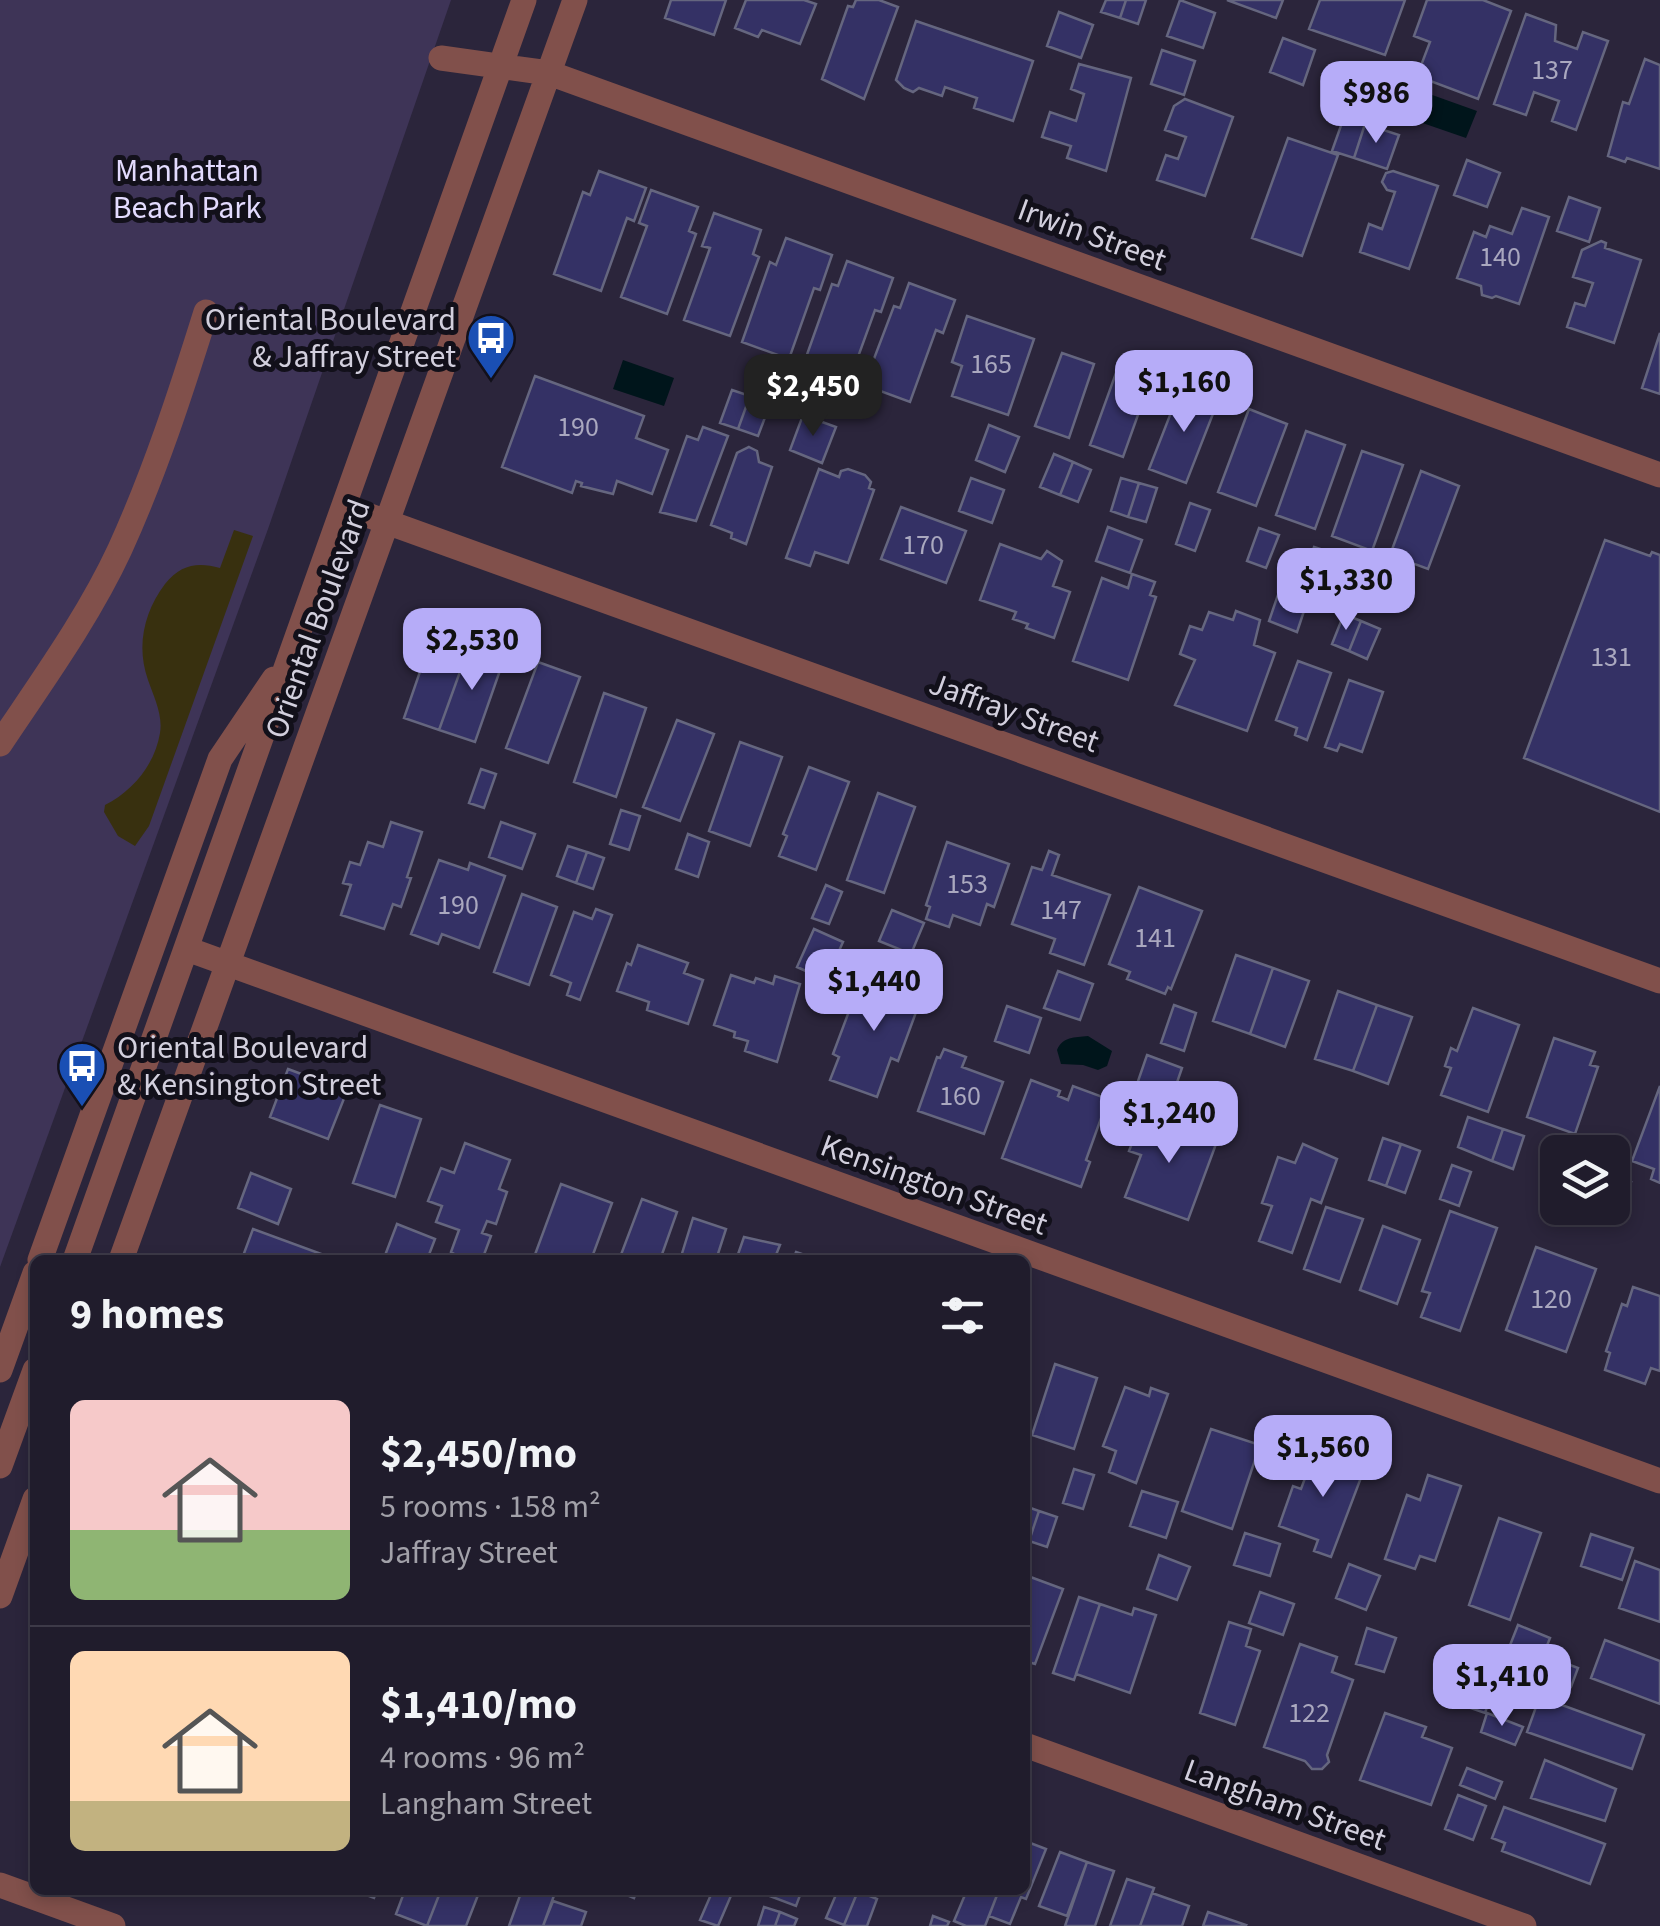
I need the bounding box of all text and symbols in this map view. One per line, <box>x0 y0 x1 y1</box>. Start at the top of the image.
house number: 137 <box>1531 50 1573 90</box>
pin: $986 <box>1317 61 1435 146</box>
text: $986 <box>1342 70 1410 116</box>
park label: Manhattan Beach Park <box>113 148 261 231</box>
street label: Irwin Street <box>1011 187 1173 283</box>
house number: 140 <box>1479 237 1521 277</box>
place label: Oriental Boulevard & Jaffray Street <box>205 297 456 380</box>
bus stop icon: Oriental Boulevard & Jaffray Street <box>465 312 517 380</box>
house number: 165 <box>970 344 1012 384</box>
pin: $1,160 <box>1103 350 1265 435</box>
pin: $2,450 <box>732 354 894 439</box>
text: $1,160 <box>1137 359 1231 405</box>
text: $2,450 <box>766 363 860 409</box>
house number: 190 <box>557 407 599 447</box>
street label: Oriental Boulevard <box>253 493 383 745</box>
house number: 170 <box>902 525 944 565</box>
pin: $1,330 <box>1265 548 1427 633</box>
text: $1,330 <box>1299 557 1393 603</box>
pin: $2,530 <box>391 608 553 693</box>
text: $2,530 <box>425 617 519 663</box>
house number: 131 <box>1590 637 1632 677</box>
street label: Jaffray Street <box>923 661 1106 765</box>
house number: 153 <box>946 864 988 904</box>
house number: 190 <box>437 885 479 925</box>
house number: 147 <box>1040 890 1082 930</box>
house number: 141 <box>1134 918 1176 958</box>
pin: $1,440 <box>793 949 955 1034</box>
text: $1,440 <box>827 958 921 1004</box>
place label: Oriental Boulevard & Kensington Street <box>117 1025 381 1108</box>
bus stop icon: Oriental Boulevard & Kensington Street <box>56 1040 108 1108</box>
house number: 160 <box>939 1076 981 1116</box>
pin: $1,240 <box>1088 1081 1250 1166</box>
text: $1,240 <box>1122 1090 1216 1136</box>
street label: Kensington Street <box>814 1123 1054 1247</box>
map controls <box>1540 1135 1630 1225</box>
button: layers <box>1540 1135 1630 1225</box>
house number: 120 <box>1530 1279 1572 1319</box>
text: 9 homes <box>70 1285 224 1345</box>
icon: filters <box>935 1288 990 1343</box>
pin: $1,560 <box>1242 1415 1404 1500</box>
text: $2,450/mo <box>380 1424 577 1484</box>
text: $1,560 <box>1276 1424 1370 1470</box>
icon: home <box>150 1440 270 1560</box>
text: 5 rooms · 158 m² <box>380 1484 601 1530</box>
text: Jaffray Street <box>380 1530 558 1576</box>
pin: $1,410 <box>1421 1644 1583 1729</box>
text: $1,410 <box>1455 1653 1549 1699</box>
text: $1,410/mo <box>380 1675 577 1735</box>
icon: home <box>150 1691 270 1811</box>
house number: 122 <box>1288 1693 1330 1733</box>
text: 4 rooms · 96 m² <box>380 1735 585 1781</box>
street label: Langham Street <box>1178 1747 1393 1863</box>
text: Langham Street <box>380 1781 592 1827</box>

